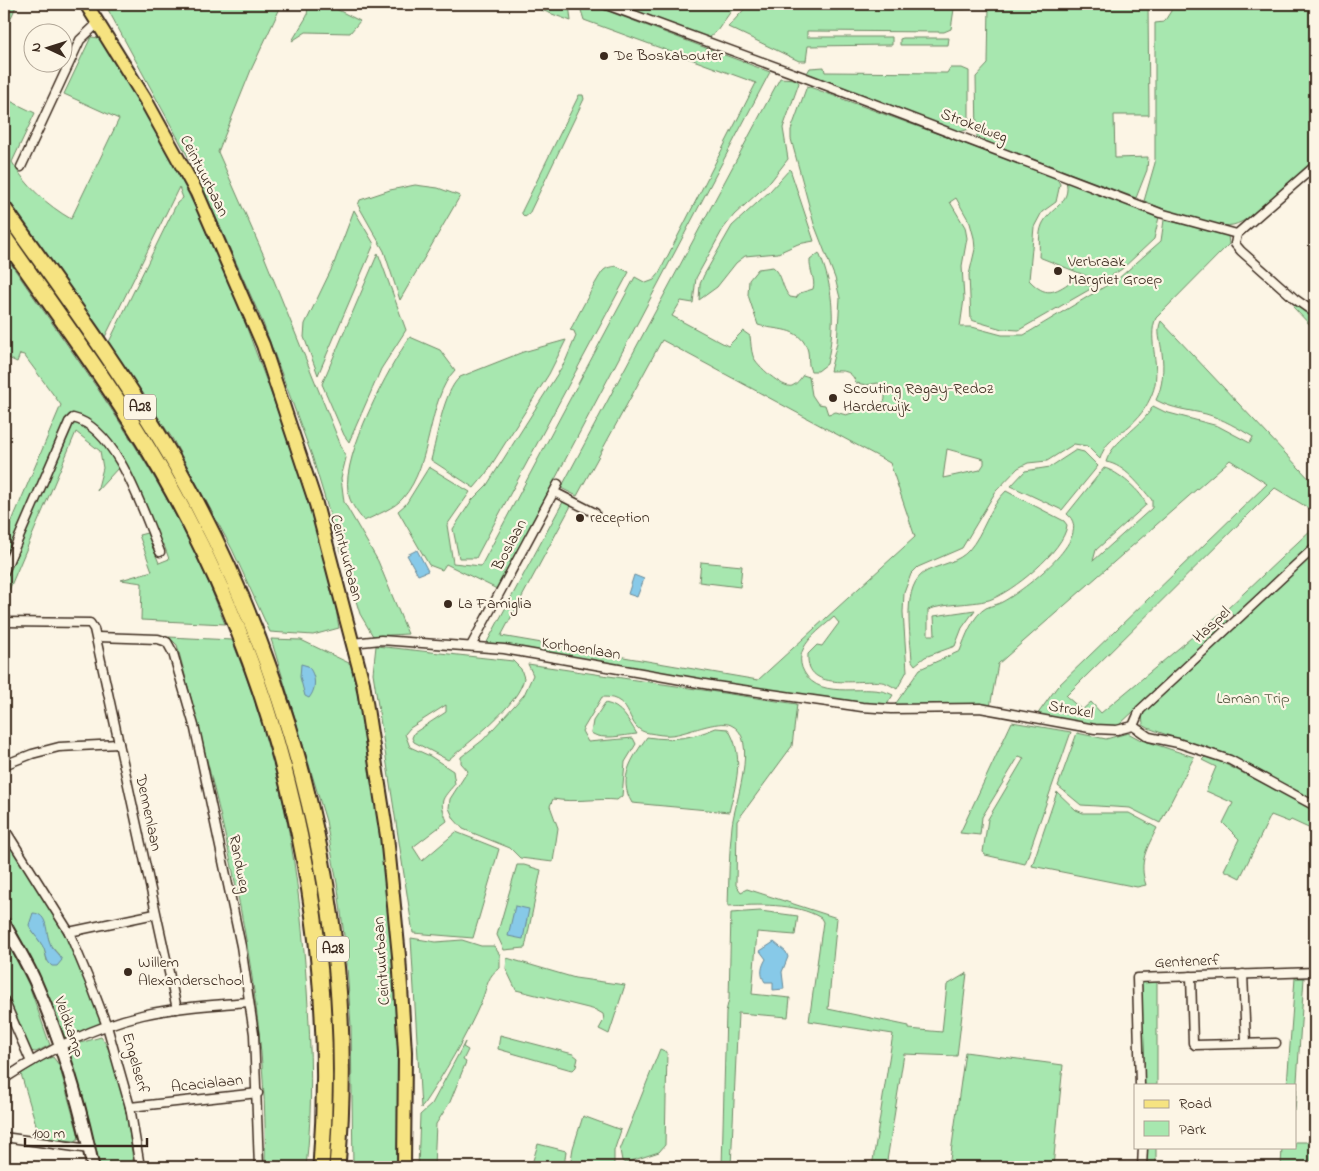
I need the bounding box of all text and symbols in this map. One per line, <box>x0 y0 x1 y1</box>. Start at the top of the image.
north arrow <box>22 22 72 72</box>
text: N <box>26 42 47 53</box>
place label: De Boskabouter <box>613 44 723 68</box>
marker: De Boskabouter <box>598 50 610 62</box>
street label: Strokelweg <box>937 102 1011 150</box>
street label: Ceintuurbaan <box>173 131 235 221</box>
place label: Verbraak Margriet Groep <box>1067 250 1162 292</box>
marker: Verbraak Margriet Groep <box>1052 265 1064 277</box>
place label: Scouting Ragay-Redoz Harderwijk <box>843 377 994 419</box>
marker: Scouting Ragay-Redoz Harderwijk <box>827 392 839 404</box>
road number: A28 <box>124 394 156 420</box>
place label: reception <box>590 506 650 530</box>
street label: Ceintuurbaan <box>323 512 369 604</box>
marker: reception <box>574 512 586 524</box>
street label: Boslaan <box>486 515 534 576</box>
place label: La Famiglia <box>458 592 532 616</box>
marker: La Famiglia <box>442 598 454 610</box>
street label: Haspel <box>1187 601 1237 649</box>
street label: Korhoenlaan <box>540 631 622 667</box>
park label: Laman Trip <box>1216 687 1290 711</box>
street label: Strokel <box>1047 694 1096 726</box>
street label: Dennenlaan <box>128 772 168 854</box>
street label: Randweg <box>222 833 256 895</box>
street label: Ceintuurbaan <box>367 916 397 1006</box>
road number: A28 <box>317 936 349 962</box>
street label: Gentenerf <box>1154 949 1221 975</box>
place label: Willem Alexanderschool <box>138 951 245 993</box>
marker: Willem Alexanderschool <box>122 966 134 978</box>
street label: Veldkamp <box>47 992 91 1061</box>
street label: Engelserf <box>115 1030 155 1097</box>
street label: Acacialaan <box>170 1068 244 1100</box>
legend <box>1134 1084 1296 1148</box>
text: Road <box>1179 1093 1212 1115</box>
scale bar <box>25 1116 148 1148</box>
text: Park <box>1179 1119 1207 1141</box>
text: 100 m <box>32 1123 65 1145</box>

